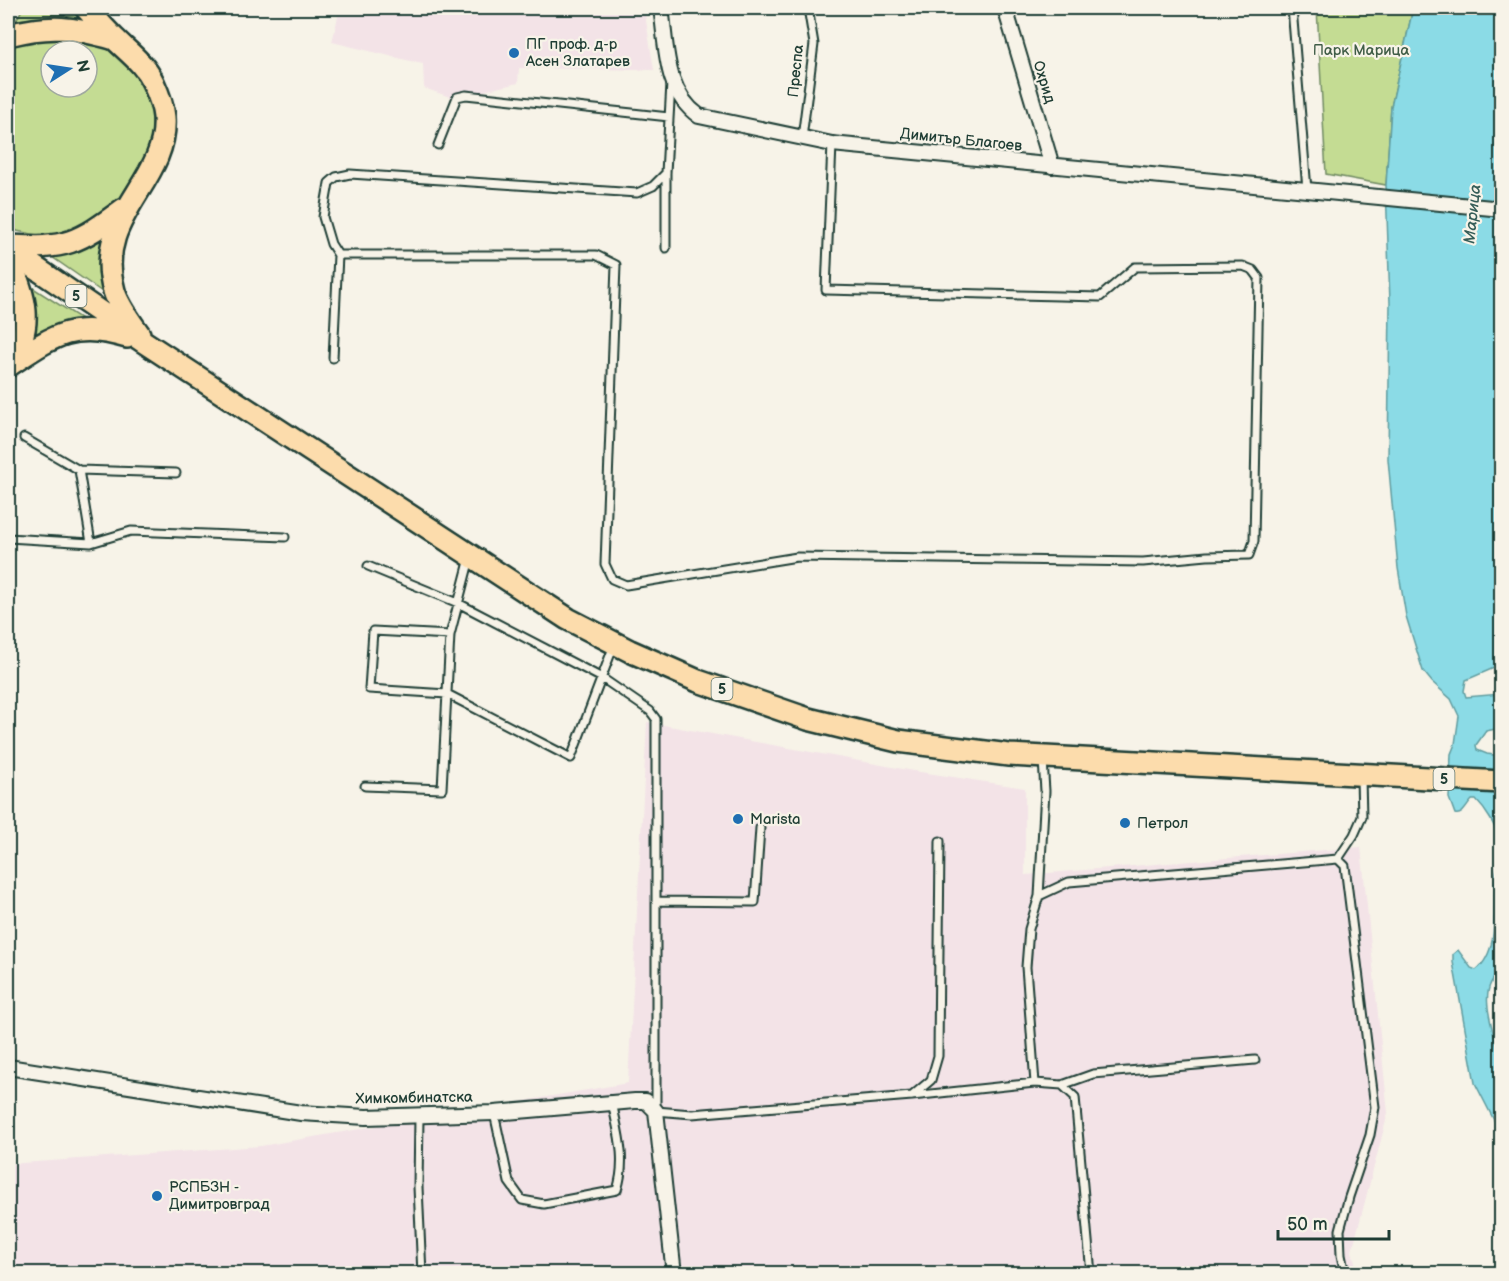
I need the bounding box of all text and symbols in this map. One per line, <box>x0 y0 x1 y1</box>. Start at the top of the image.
place label: ПГ проф. д-р Асен Златарев <box>525 35 630 71</box>
north arrow <box>39 39 99 99</box>
park label: Парк Марица <box>1313 41 1409 60</box>
street label: Преспа <box>784 44 808 98</box>
marker: ПГ проф. д-р Асен Златарев <box>507 46 521 60</box>
text: N <box>72 58 93 74</box>
street label: Охрид <box>1029 58 1059 106</box>
street label: Димитър Благоев <box>899 124 1023 156</box>
water label: Марица <box>1460 183 1486 245</box>
road number: 5 <box>66 285 86 307</box>
road number: 5 <box>712 678 732 700</box>
road number: 5 <box>1434 768 1454 790</box>
place label: Marista <box>750 810 800 829</box>
marker: Marista <box>731 812 745 826</box>
place label: Петрол <box>1137 814 1188 833</box>
marker: Петрол <box>1118 816 1132 830</box>
street label: Химкомбинатска <box>355 1087 473 1109</box>
place label: РСПБЗН - Димитровград <box>169 1178 270 1214</box>
marker: РСПБЗН - Димитровград <box>150 1189 164 1203</box>
scale bar <box>1278 1203 1389 1241</box>
text: 50 m <box>1287 1214 1328 1235</box>

